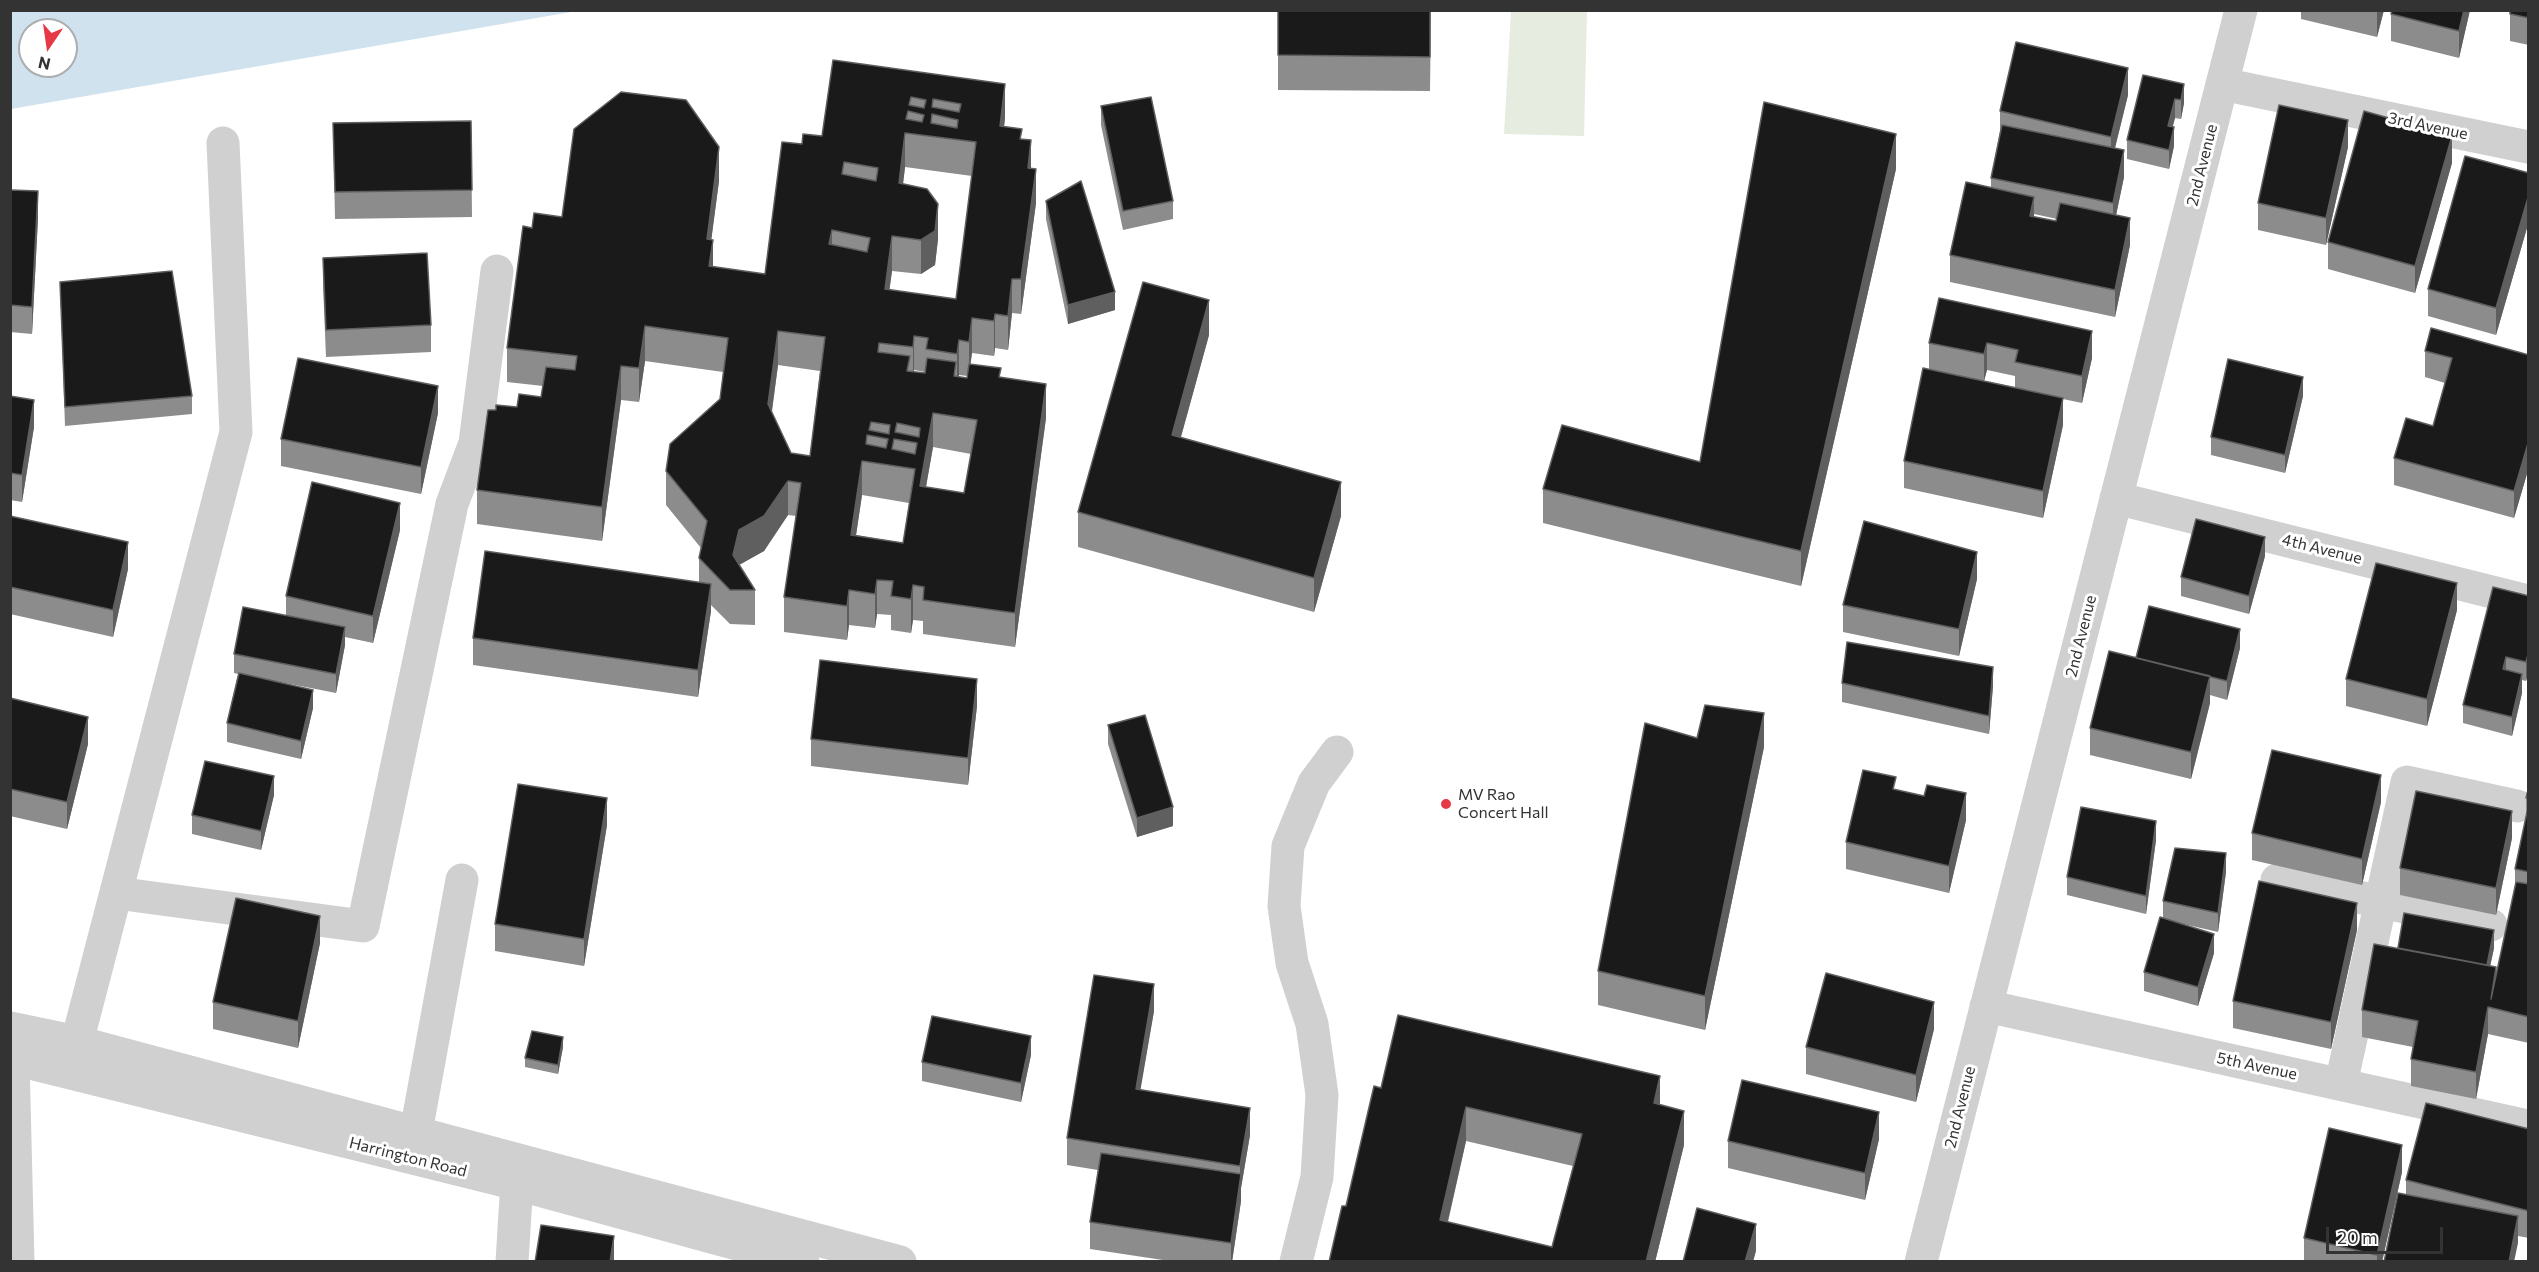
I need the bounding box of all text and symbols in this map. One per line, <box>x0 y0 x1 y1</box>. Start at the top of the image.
north arrow <box>18 18 78 78</box>
text: N <box>36 53 52 75</box>
street label: 3rd Avenue <box>2386 108 2470 144</box>
street label: 2nd Avenue <box>2183 122 2221 208</box>
street label: 4th Avenue <box>2280 530 2364 568</box>
street label: 2nd Avenue <box>2062 593 2100 679</box>
place label: MV Rao Concert Hall <box>1458 785 1549 823</box>
marker: MV Rao Concert Hall <box>1439 797 1453 811</box>
street label: 5th Avenue <box>2215 1048 2299 1084</box>
street label: 2nd Avenue <box>1941 1064 1979 1150</box>
street label: Harrington Road <box>347 1133 469 1181</box>
scale bar <box>2329 1215 2446 1253</box>
text: 20 m <box>2337 1226 2378 1248</box>

